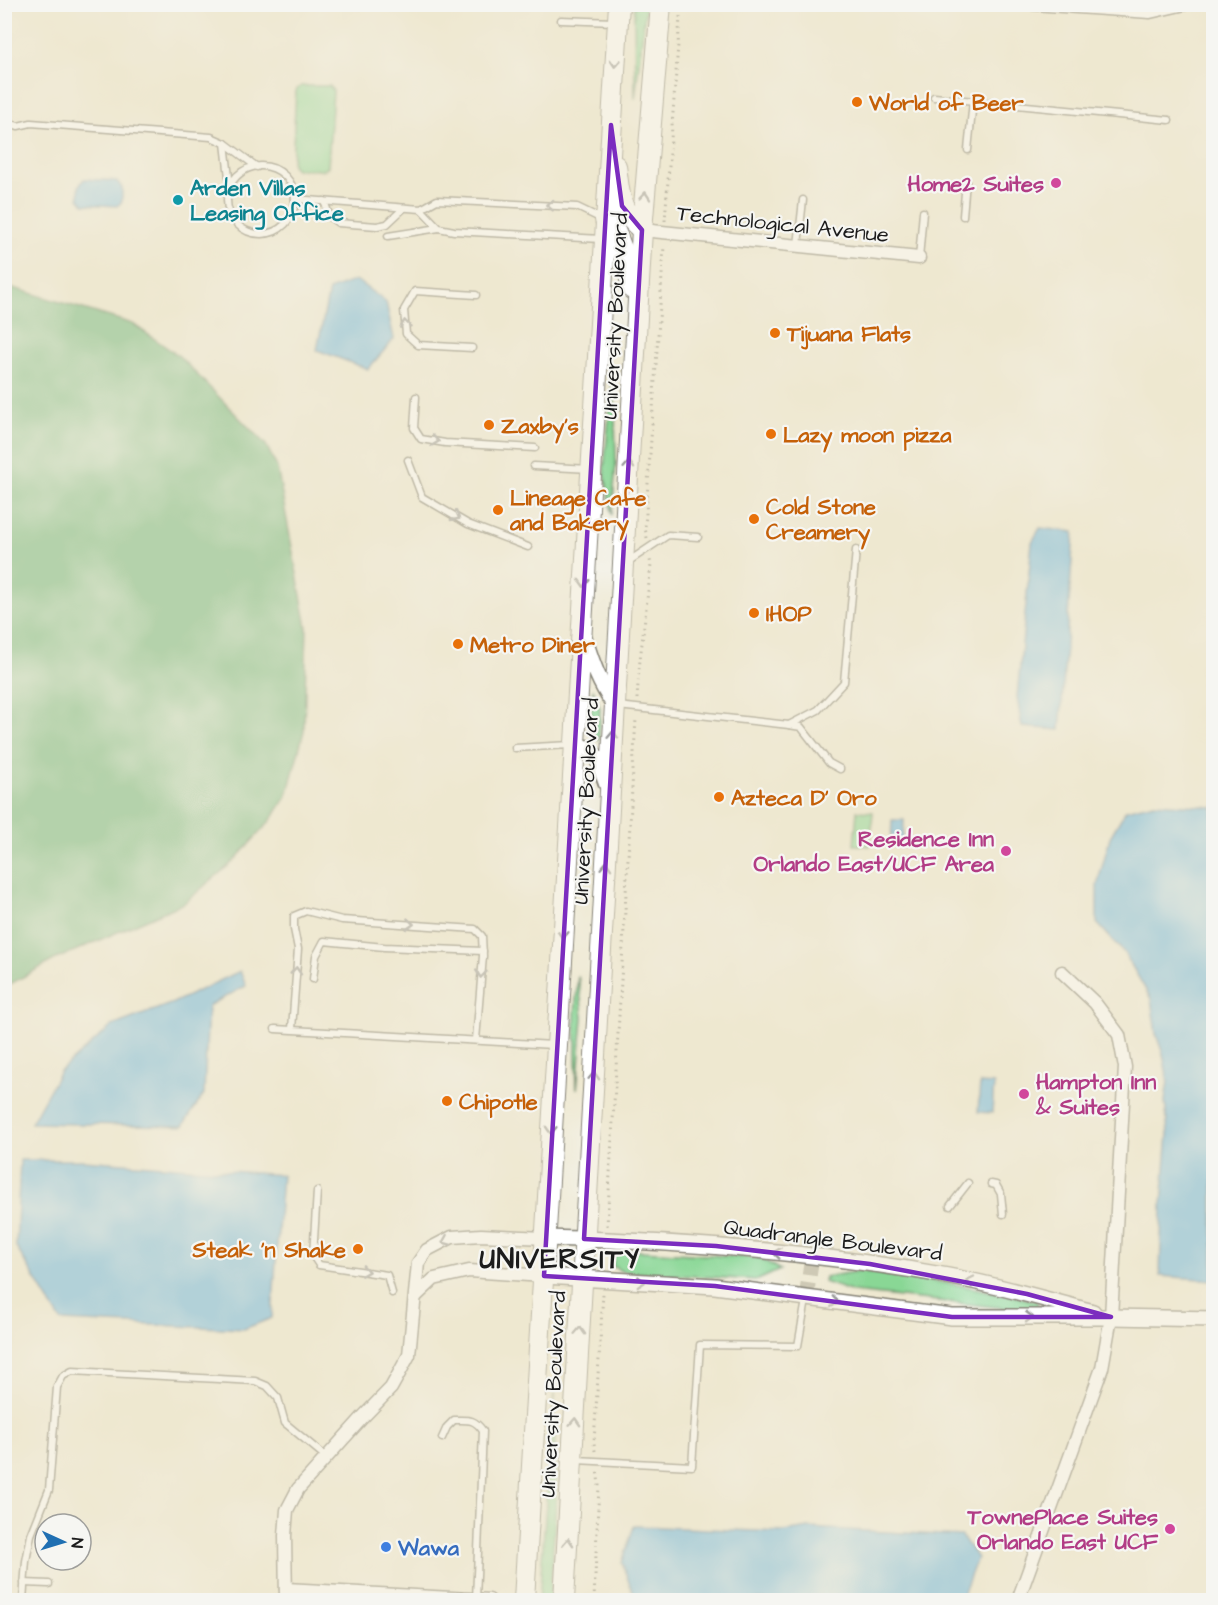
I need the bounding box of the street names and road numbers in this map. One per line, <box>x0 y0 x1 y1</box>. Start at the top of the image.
street label: Technological Avenue <box>675 198 891 252</box>
street label: University Boulevard <box>595 212 637 420</box>
street label: University Boulevard <box>566 697 608 905</box>
street label: Quadrangle Boulevard <box>722 1212 944 1270</box>
street label: University Boulevard <box>533 1290 575 1498</box>

